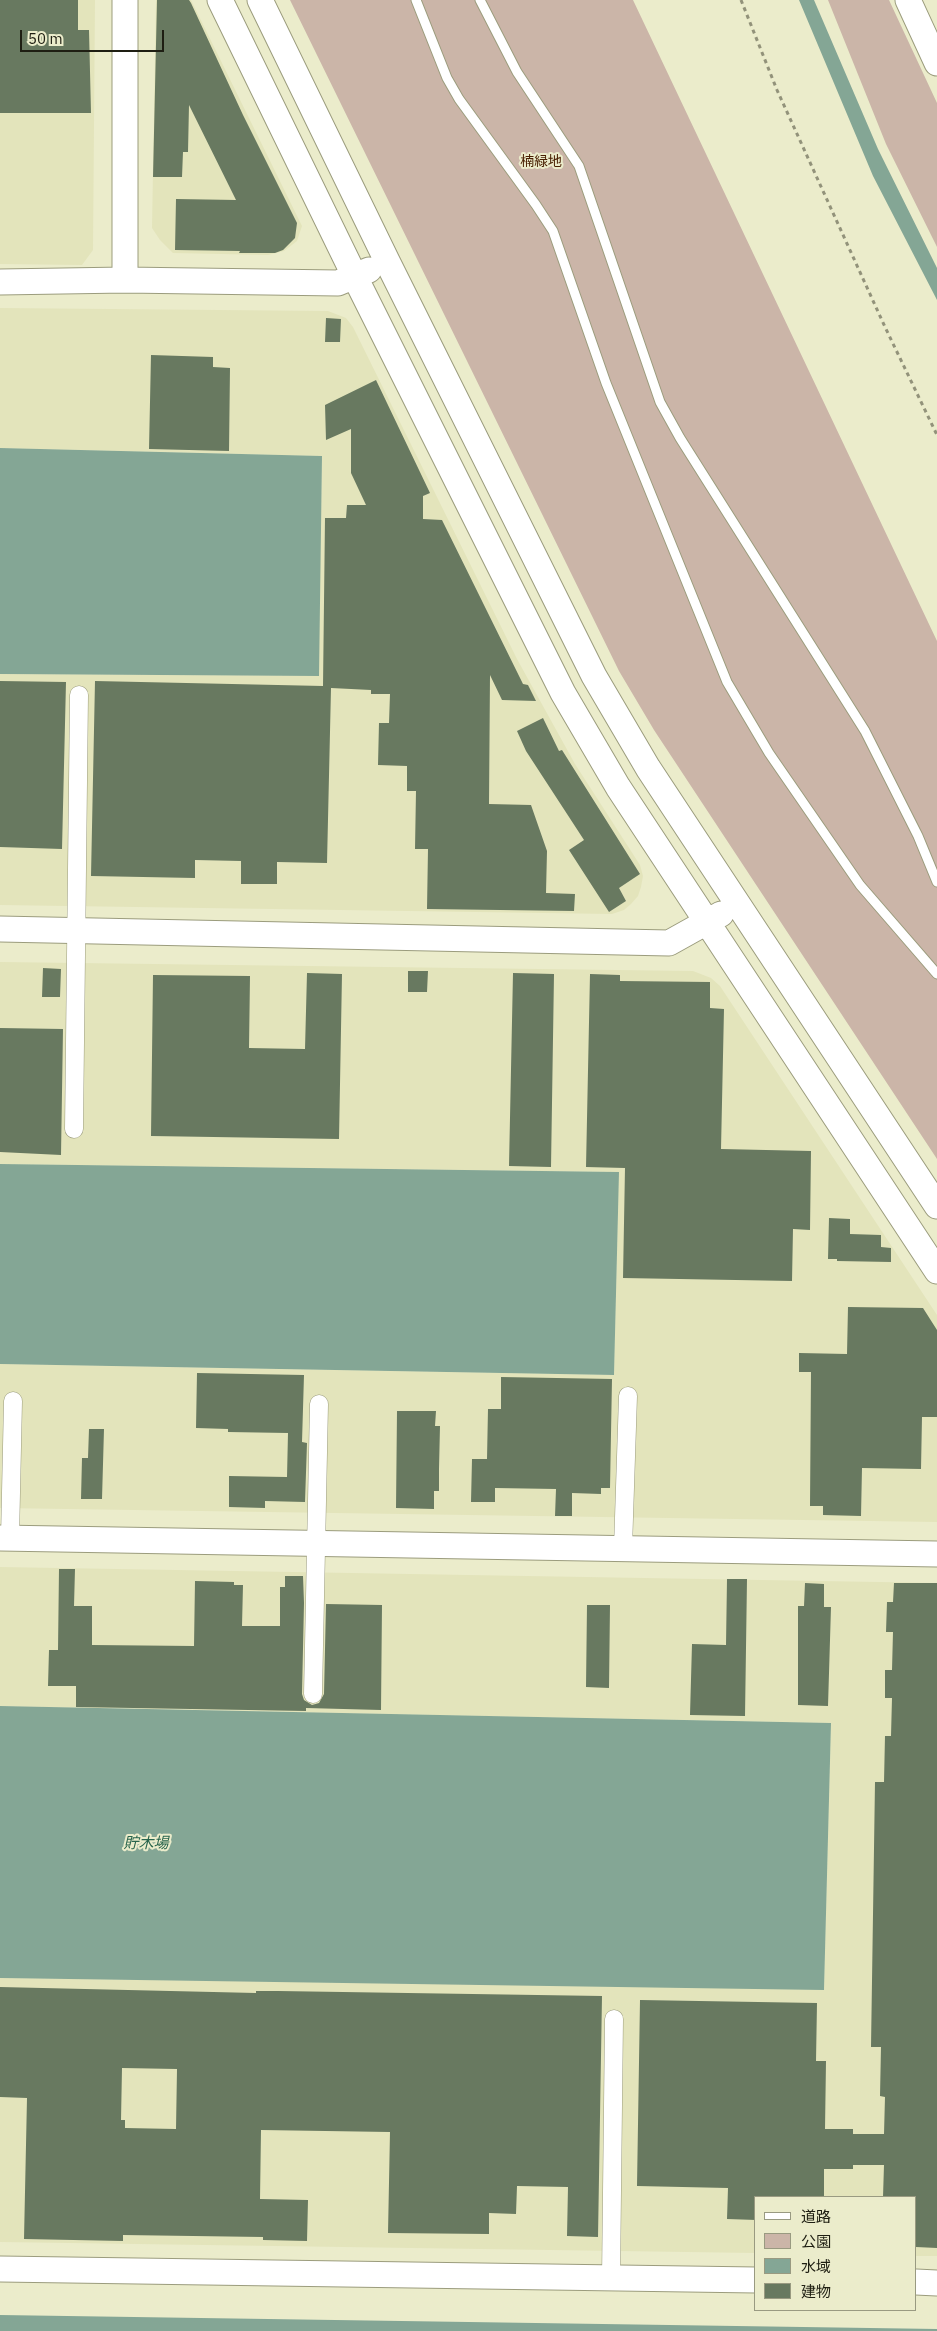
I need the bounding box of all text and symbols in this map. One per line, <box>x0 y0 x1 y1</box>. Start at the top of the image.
scale bar <box>22 20 166 52</box>
text: 50 m <box>28 29 63 48</box>
park label: 楠緑地 <box>520 154 562 170</box>
water label: 貯木場 <box>124 1835 168 1853</box>
legend <box>754 2196 917 2311</box>
text: 道路 <box>801 2207 831 2226</box>
text: 公園 <box>801 2232 831 2251</box>
text: 水域 <box>801 2257 831 2276</box>
text: 建物 <box>801 2282 831 2301</box>

